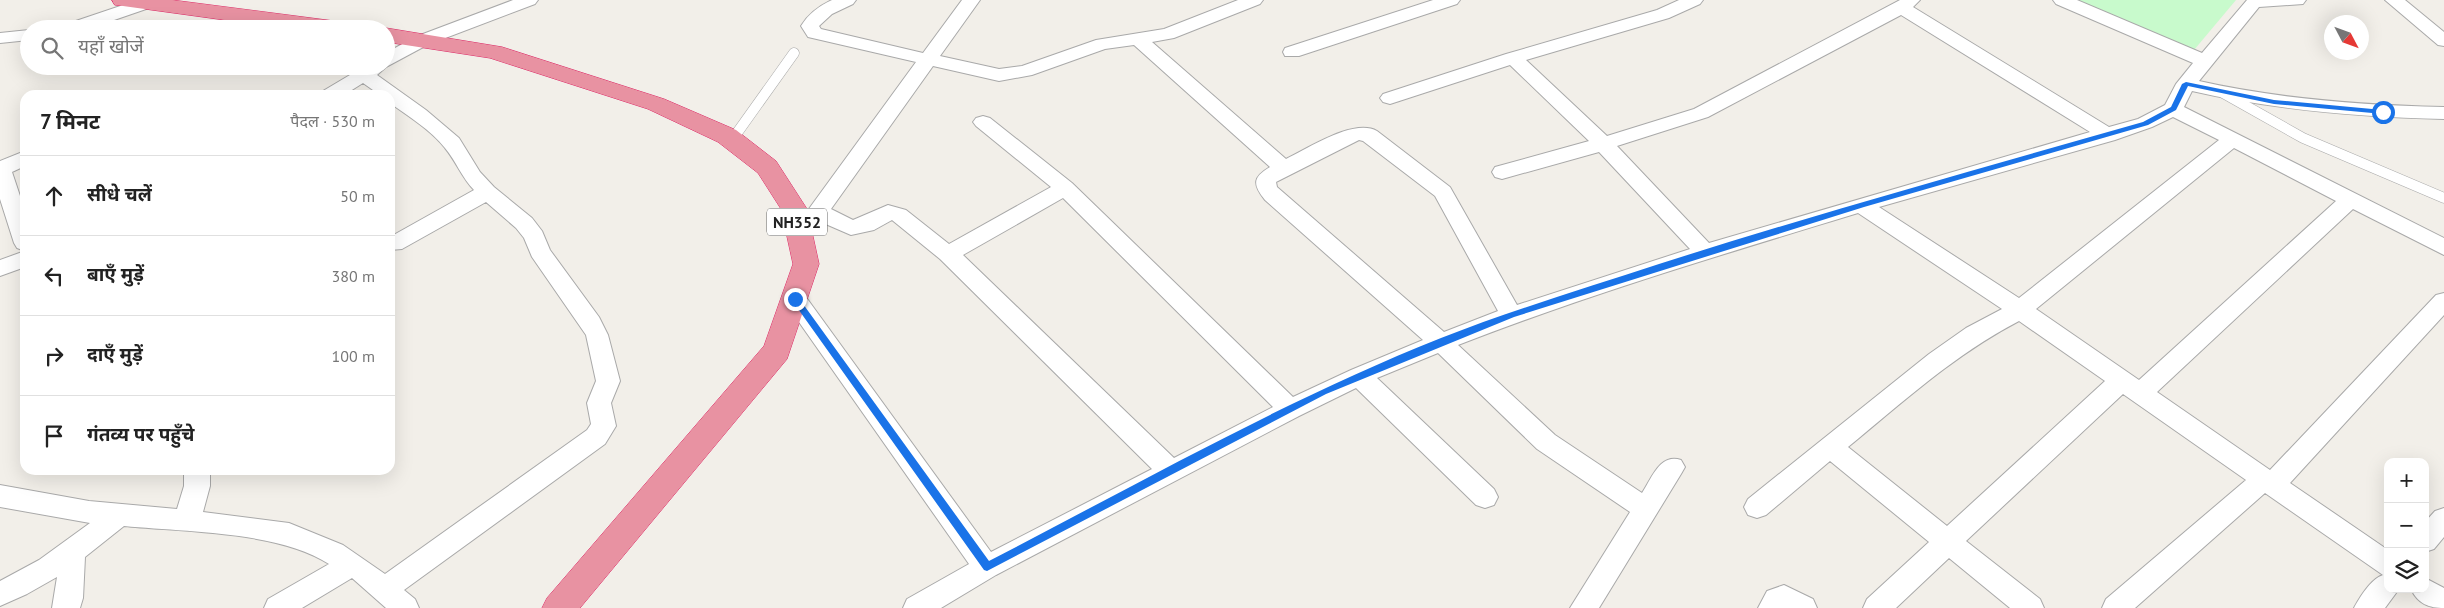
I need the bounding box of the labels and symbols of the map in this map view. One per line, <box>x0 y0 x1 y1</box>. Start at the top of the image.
north arrow <box>2324 15 2369 60</box>
route start <box>2372 101 2395 124</box>
road number: NH352 <box>767 208 827 236</box>
route end <box>784 288 807 311</box>

